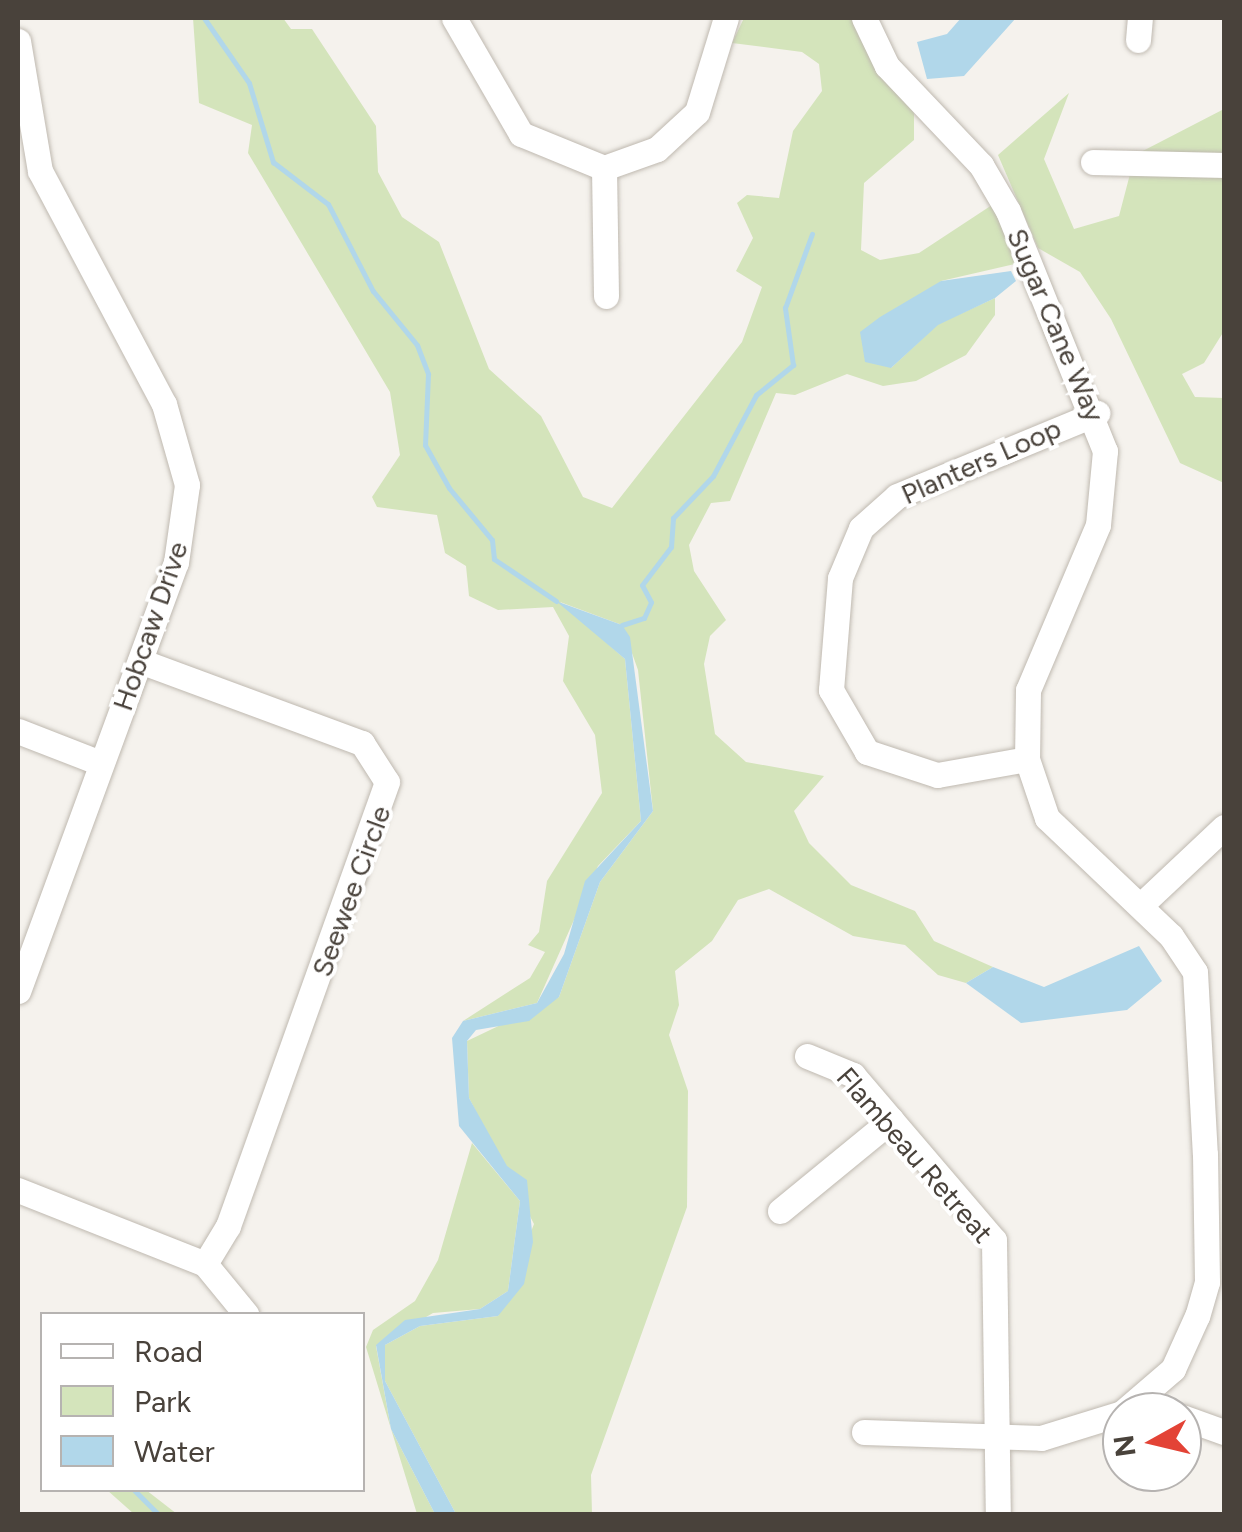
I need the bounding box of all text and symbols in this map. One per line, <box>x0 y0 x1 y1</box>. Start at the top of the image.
street label: Sugar Cane Way <box>1000 223 1112 427</box>
street label: Planters Loop <box>896 411 1066 511</box>
street label: Hobcaw Drive <box>105 537 195 715</box>
street label: Seewee Circle <box>305 801 397 981</box>
street label: Flambeau Retreat <box>830 1061 1000 1249</box>
legend <box>40 1312 365 1492</box>
text: Road <box>134 1333 203 1370</box>
text: Park <box>134 1383 191 1420</box>
north arrow <box>1102 1392 1202 1492</box>
text: Water <box>134 1433 215 1470</box>
text: N <box>1106 1433 1143 1459</box>

